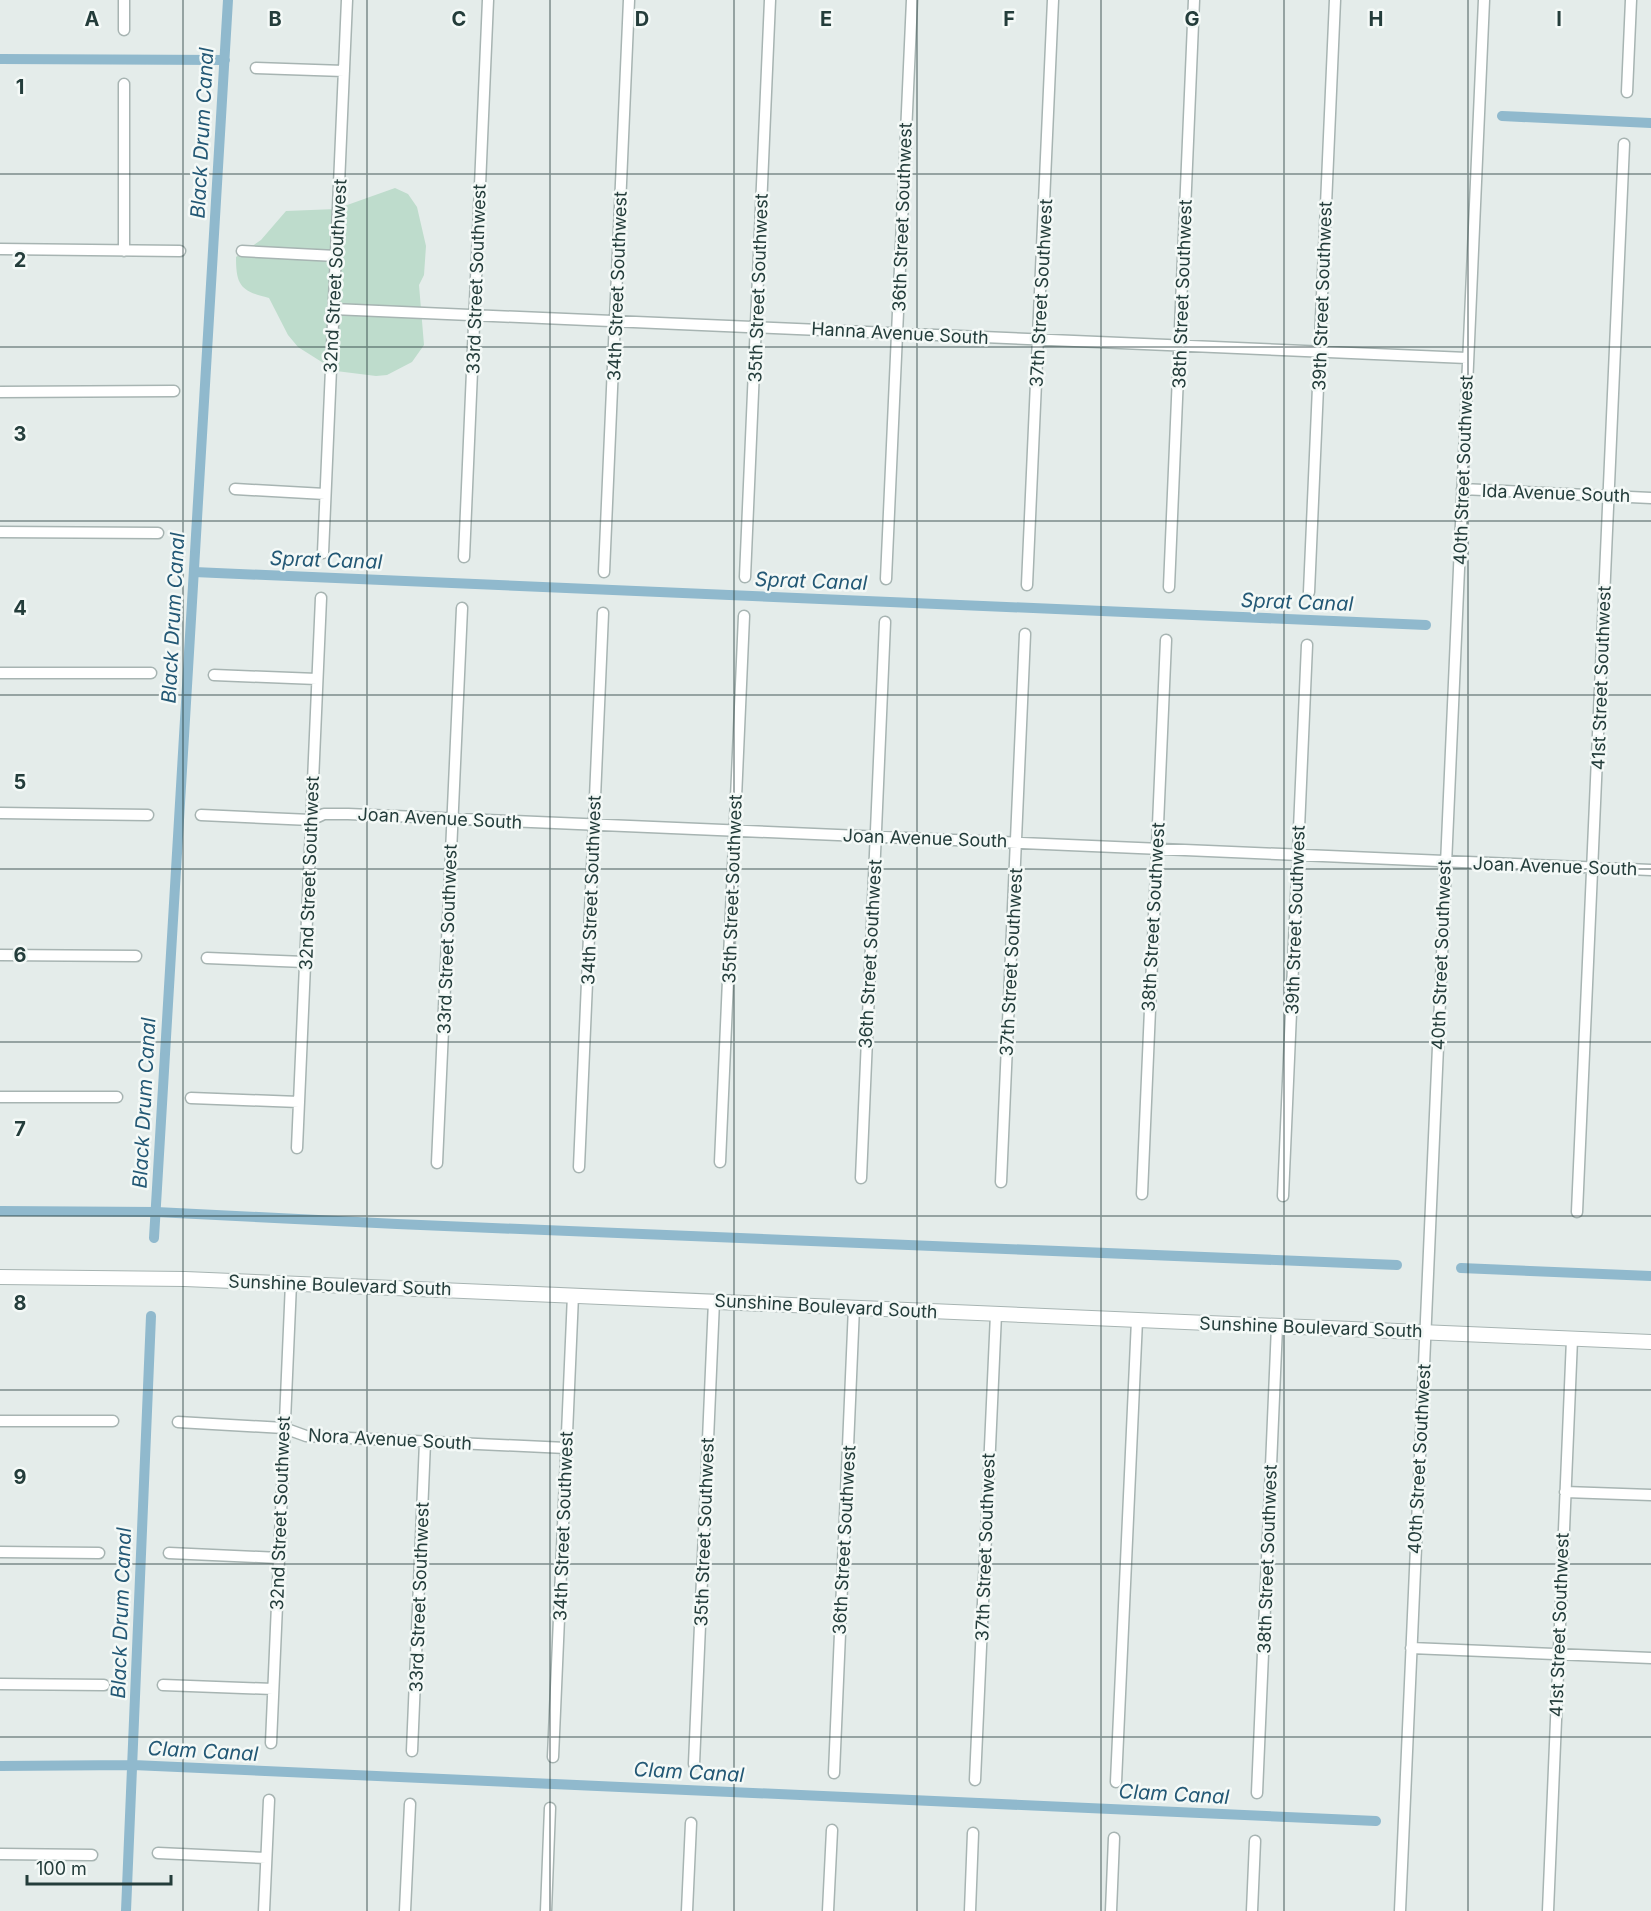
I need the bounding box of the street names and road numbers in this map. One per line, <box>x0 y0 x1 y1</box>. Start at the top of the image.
street label: 36th Street Southwest <box>888 122 916 312</box>
street label: 32nd Street Southwest <box>319 178 351 374</box>
street label: 33rd Street Southwest <box>462 183 490 375</box>
street label: 34th Street Southwest <box>603 191 631 381</box>
street label: 35th Street Southwest <box>744 193 772 383</box>
street label: 37th Street Southwest <box>1026 198 1056 388</box>
street label: 38th Street Southwest <box>1168 199 1196 389</box>
street label: 39th Street Southwest <box>1308 201 1336 391</box>
street label: Hanna Avenue South <box>811 318 989 348</box>
street label: 40th Street Southwest <box>1449 374 1477 566</box>
street label: Ida Avenue South <box>1481 480 1631 506</box>
street label: 41st Street Southwest <box>1587 585 1615 771</box>
street label: 32nd Street Southwest <box>295 775 323 971</box>
street label: 35th Street Southwest <box>718 794 746 984</box>
street label: 34th Street Southwest <box>577 795 605 985</box>
street label: Joan Avenue South <box>357 803 523 833</box>
street label: 38th Street Southwest <box>1138 822 1168 1012</box>
street label: Joan Avenue South <box>842 825 1008 851</box>
street label: 39th Street Southwest <box>1281 825 1309 1015</box>
street label: 33rd Street Southwest <box>433 843 461 1035</box>
street label: Joan Avenue South <box>1472 853 1638 879</box>
street label: 36th Street Southwest <box>855 859 885 1049</box>
street label: 40th Street Southwest <box>1427 859 1455 1051</box>
street label: 37th Street Southwest <box>996 867 1026 1057</box>
street label: Sunshine Boulevard South <box>228 1271 452 1299</box>
street label: Sunshine Boulevard South <box>714 1290 938 1322</box>
street label: Sunshine Boulevard South <box>1199 1313 1423 1341</box>
street label: 40th Street Southwest <box>1404 1363 1434 1555</box>
street label: 32nd Street Southwest <box>266 1415 294 1611</box>
street label: Nora Avenue South <box>308 1424 472 1454</box>
street label: 34th Street Southwest <box>549 1431 577 1621</box>
street label: 35th Street Southwest <box>690 1437 718 1627</box>
street label: 36th Street Southwest <box>829 1445 859 1635</box>
street label: 37th Street Southwest <box>971 1452 999 1642</box>
street label: 38th Street Southwest <box>1253 1464 1281 1654</box>
street label: 33rd Street Southwest <box>405 1501 433 1693</box>
street label: 41st Street Southwest <box>1545 1532 1573 1718</box>

